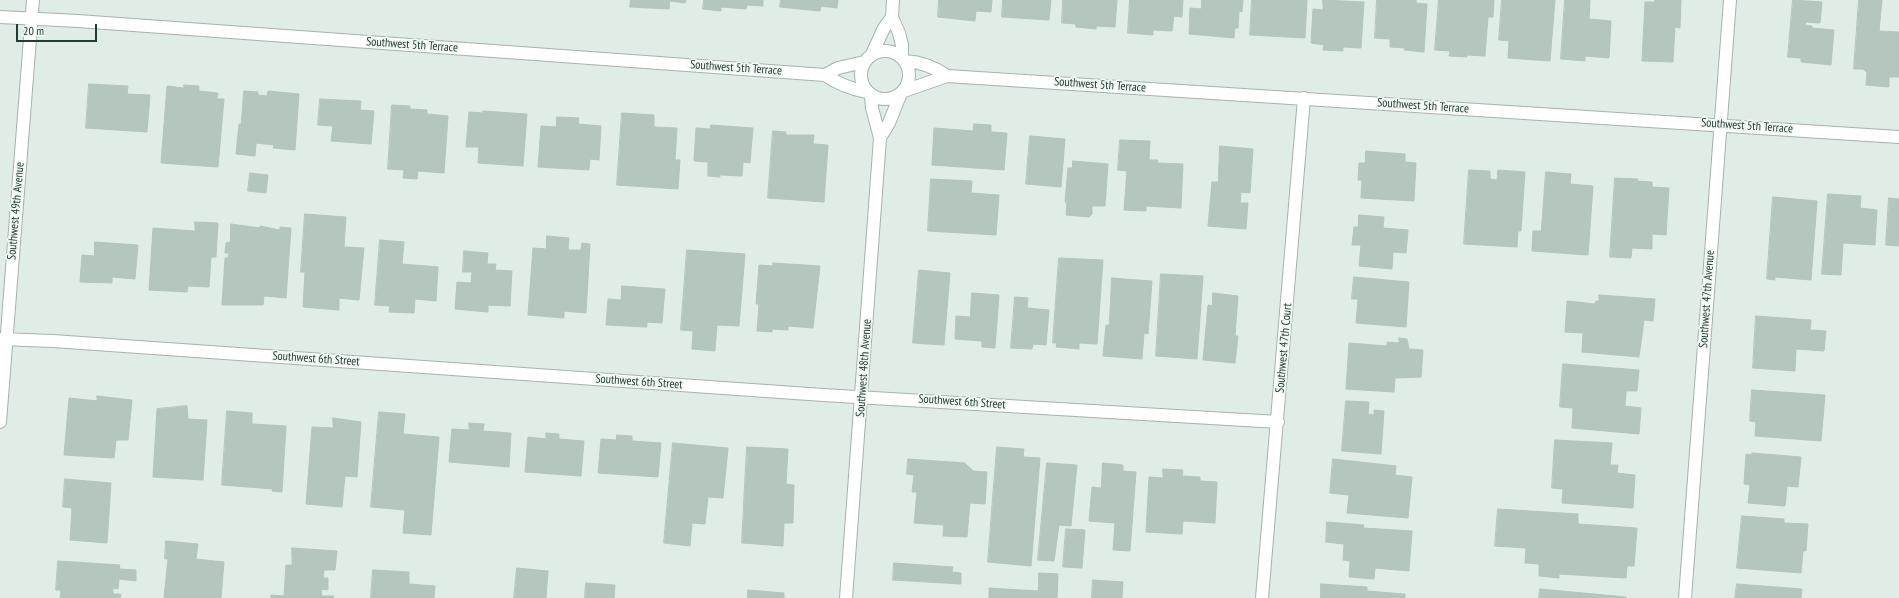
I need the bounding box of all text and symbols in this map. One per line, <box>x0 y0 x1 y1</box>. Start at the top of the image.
scale bar <box>18 16 99 42</box>
text: 20 m <box>23 23 44 38</box>
street label: Southwest 5th Terrace <box>366 35 458 55</box>
street label: Southwest 5th Terrace <box>690 58 782 78</box>
street label: Southwest 5th Terrace <box>1054 75 1146 95</box>
street label: Southwest 5th Terrace <box>1377 96 1469 116</box>
street label: Southwest 5th Terrace <box>1701 116 1793 136</box>
street label: Southwest 49th Avenue <box>5 161 27 261</box>
street label: Southwest 47th Avenue <box>1696 250 1718 348</box>
street label: Southwest 47th Court <box>1273 302 1295 394</box>
street label: Southwest 48th Avenue <box>853 319 875 417</box>
street label: Southwest 6th Street <box>272 349 360 369</box>
street label: Southwest 6th Street <box>595 372 683 392</box>
street label: Southwest 6th Street <box>918 392 1006 412</box>

